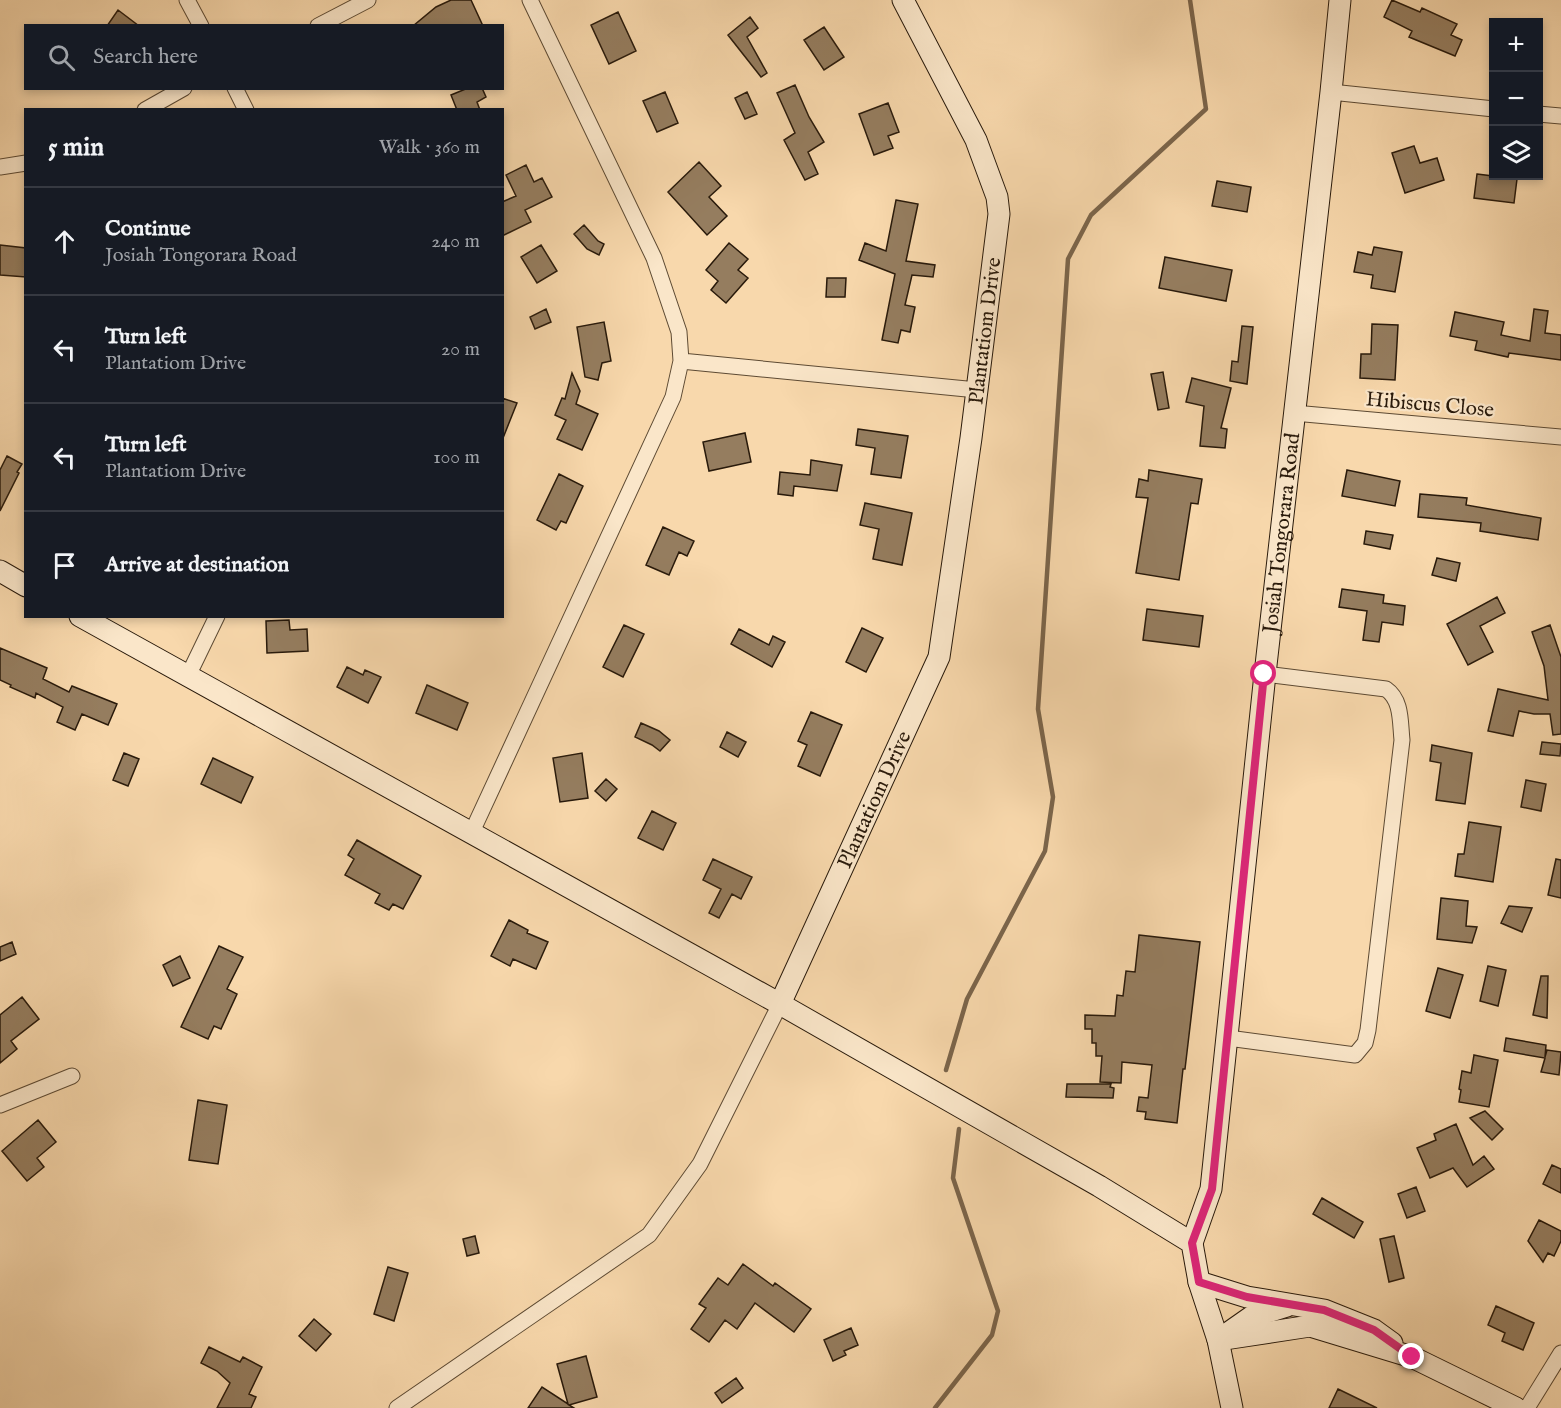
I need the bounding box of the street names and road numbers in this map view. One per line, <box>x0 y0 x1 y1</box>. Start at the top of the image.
street label: Plantatiom Drive <box>963 255 1009 406</box>
street label: Hibiscus Close <box>1365 386 1495 425</box>
street label: Josiah Tongorara Road <box>1257 431 1307 637</box>
street label: Plantatiom Drive <box>832 727 918 873</box>

